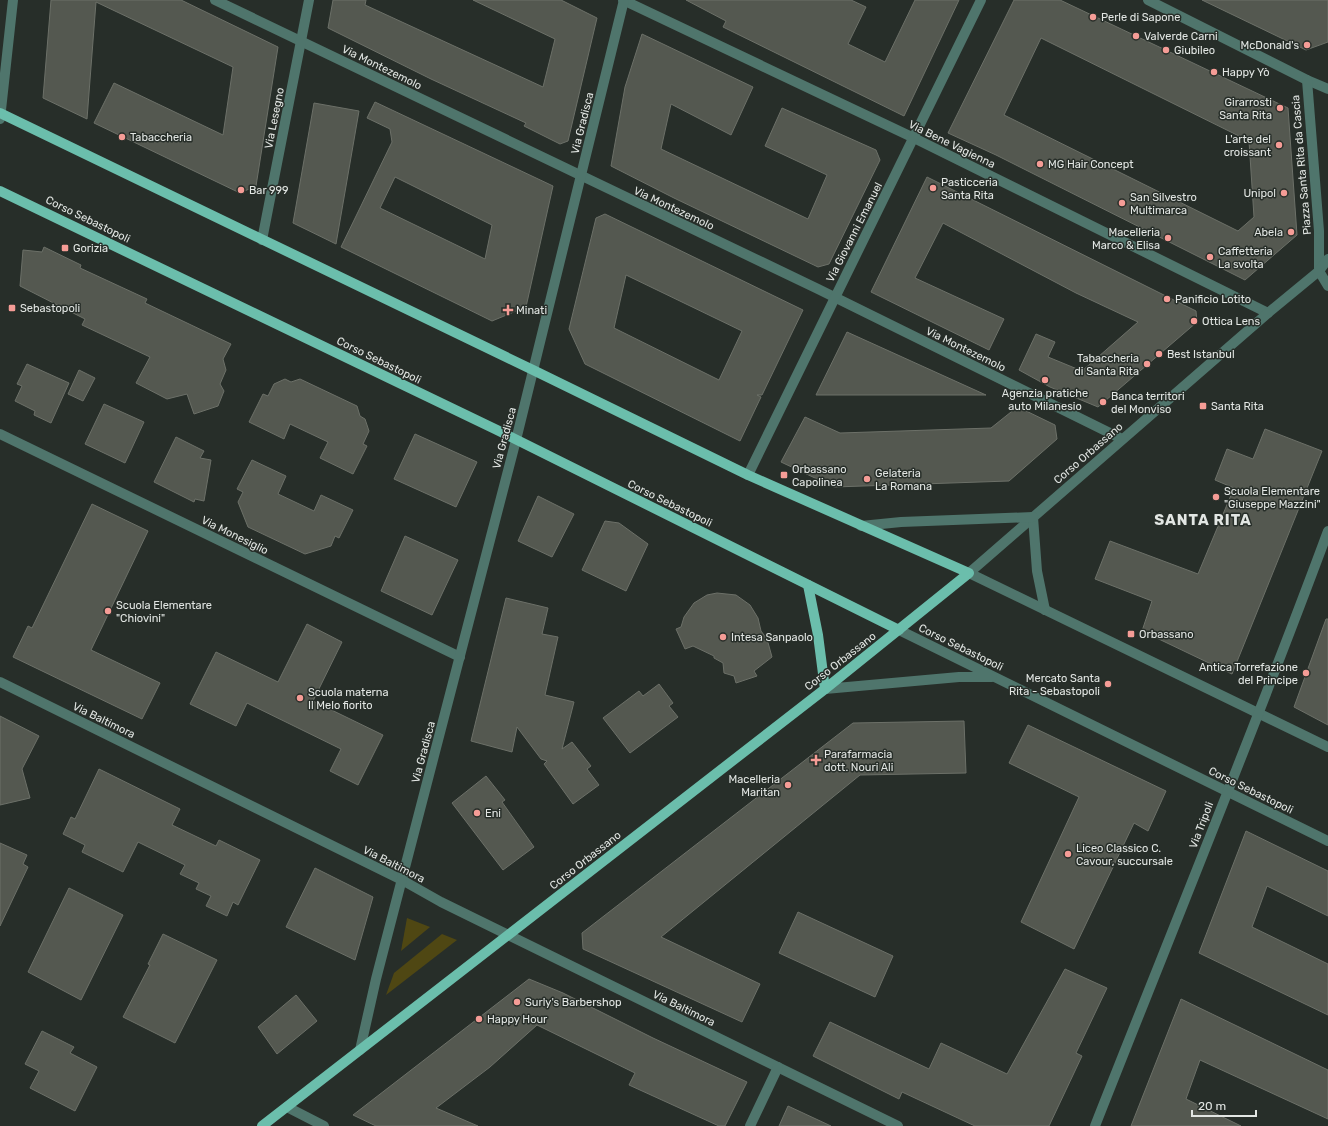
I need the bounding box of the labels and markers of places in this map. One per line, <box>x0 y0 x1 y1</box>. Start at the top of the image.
place label: Perle di Sapone <box>1101 11 1180 24</box>
marker: Perle di Sapone <box>1088 12 1098 22</box>
place label: Valverde Carni <box>1144 30 1218 43</box>
marker: Valverde Carni <box>1131 31 1141 41</box>
place label: McDonald's <box>1241 39 1299 52</box>
marker: McDonald's <box>1302 40 1312 50</box>
place label: Giubileo <box>1174 44 1215 57</box>
marker: Giubileo <box>1161 45 1171 55</box>
place label: Happy Yò <box>1222 66 1269 79</box>
marker: Happy Yò <box>1209 67 1219 77</box>
place label: Girarrosti Santa Rita <box>1219 96 1272 122</box>
marker: Girarrosti Santa Rita <box>1275 103 1285 113</box>
place label: Tabaccheria <box>130 131 192 144</box>
marker: Tabaccheria <box>117 132 127 142</box>
place label: L'arte del croissant <box>1224 133 1272 159</box>
marker: L'arte del croissant <box>1274 140 1284 150</box>
place label: MG Hair Concept <box>1048 158 1134 171</box>
marker: MG Hair Concept <box>1035 159 1045 169</box>
place label: Pasticceria Santa Rita <box>941 176 998 202</box>
marker: Pasticceria Santa Rita <box>928 183 938 193</box>
place label: Bar 999 <box>249 184 289 197</box>
marker: Bar 999 <box>236 185 246 195</box>
place label: Unipol <box>1243 187 1276 200</box>
marker: Unipol <box>1279 188 1289 198</box>
place label: San Silvestro Multimarca <box>1130 191 1197 217</box>
marker: San Silvestro Multimarca <box>1117 198 1127 208</box>
place label: Macelleria Marco & Elisa <box>1092 226 1160 252</box>
place label: Abela <box>1254 226 1283 239</box>
marker: Abela <box>1286 227 1296 237</box>
marker: Macelleria Marco & Elisa <box>1163 233 1173 243</box>
place label: Gorizia <box>73 242 108 255</box>
marker: Gorizia <box>60 243 70 253</box>
place label: Caffetteria La svolta <box>1218 245 1273 271</box>
marker: Caffetteria La svolta <box>1205 252 1215 262</box>
place label: Panificio Lotito <box>1175 293 1251 306</box>
marker: Panificio Lotito <box>1162 294 1172 304</box>
place label: Sebastopoli <box>20 302 80 315</box>
marker: Sebastopoli <box>7 303 17 313</box>
place label: Minati <box>516 304 547 317</box>
marker: Minati <box>503 305 513 315</box>
place label: Ottica Lens <box>1202 315 1260 328</box>
marker: Ottica Lens <box>1189 316 1199 326</box>
place label: Best Istanbul <box>1167 348 1235 361</box>
marker: Best Istanbul <box>1154 349 1164 359</box>
place label: Tabaccheria di Santa Rita <box>1074 352 1139 378</box>
marker: Tabaccheria di Santa Rita <box>1142 359 1152 369</box>
marker: Agenzia pratiche auto Milanesio <box>1040 375 1050 385</box>
place label: Agenzia pratiche auto Milanesio <box>1002 387 1088 413</box>
place label: Banca territori del Monviso <box>1111 390 1185 416</box>
marker: Banca territori del Monviso <box>1098 397 1108 407</box>
place label: Santa Rita <box>1211 400 1264 413</box>
marker: Santa Rita <box>1198 401 1208 411</box>
place label: Orbassano Capolinea <box>792 463 847 489</box>
place label: Gelateria La Romana <box>875 467 932 493</box>
marker: Orbassano Capolinea <box>779 470 789 480</box>
marker: Gelateria La Romana <box>862 474 872 484</box>
place label: Scuola Elementare "Giuseppe Mazzini" <box>1224 485 1321 511</box>
marker: Scuola Elementare "Giuseppe Mazzini" <box>1211 492 1221 502</box>
place label: Scuola Elementare "Chiovini" <box>116 599 212 625</box>
marker: Scuola Elementare "Chiovini" <box>103 606 113 616</box>
place label: Orbassano <box>1139 628 1194 641</box>
marker: Orbassano <box>1126 629 1136 639</box>
place label: Intesa Sanpaolo <box>731 631 813 644</box>
marker: Intesa Sanpaolo <box>718 632 728 642</box>
place label: Antica Torrefazione del Principe <box>1199 661 1298 687</box>
marker: Antica Torrefazione del Principe <box>1301 668 1311 678</box>
place label: Mercato Santa Rita - Sebastopoli <box>1009 672 1100 698</box>
marker: Mercato Santa Rita - Sebastopoli <box>1103 679 1113 689</box>
place label: Scuola materna Il Melo fiorito <box>308 686 388 712</box>
marker: Scuola materna Il Melo fiorito <box>295 693 305 703</box>
place label: Parafarmacia dott. Nouri Ali <box>824 748 893 774</box>
marker: Parafarmacia dott. Nouri Ali <box>811 755 821 765</box>
place label: Macelleria Maritan <box>729 773 780 799</box>
marker: Macelleria Maritan <box>783 780 793 790</box>
place label: Eni <box>485 807 501 820</box>
marker: Eni <box>472 808 482 818</box>
place label: Liceo Classico C. Cavour, succursale <box>1076 842 1173 868</box>
marker: Liceo Classico C. Cavour, succursale <box>1063 849 1073 859</box>
place label: Surly's Barbershop <box>525 996 622 1009</box>
marker: Surly's Barbershop <box>512 997 522 1007</box>
place label: Happy Hour <box>487 1013 548 1026</box>
marker: Happy Hour <box>474 1014 484 1024</box>

